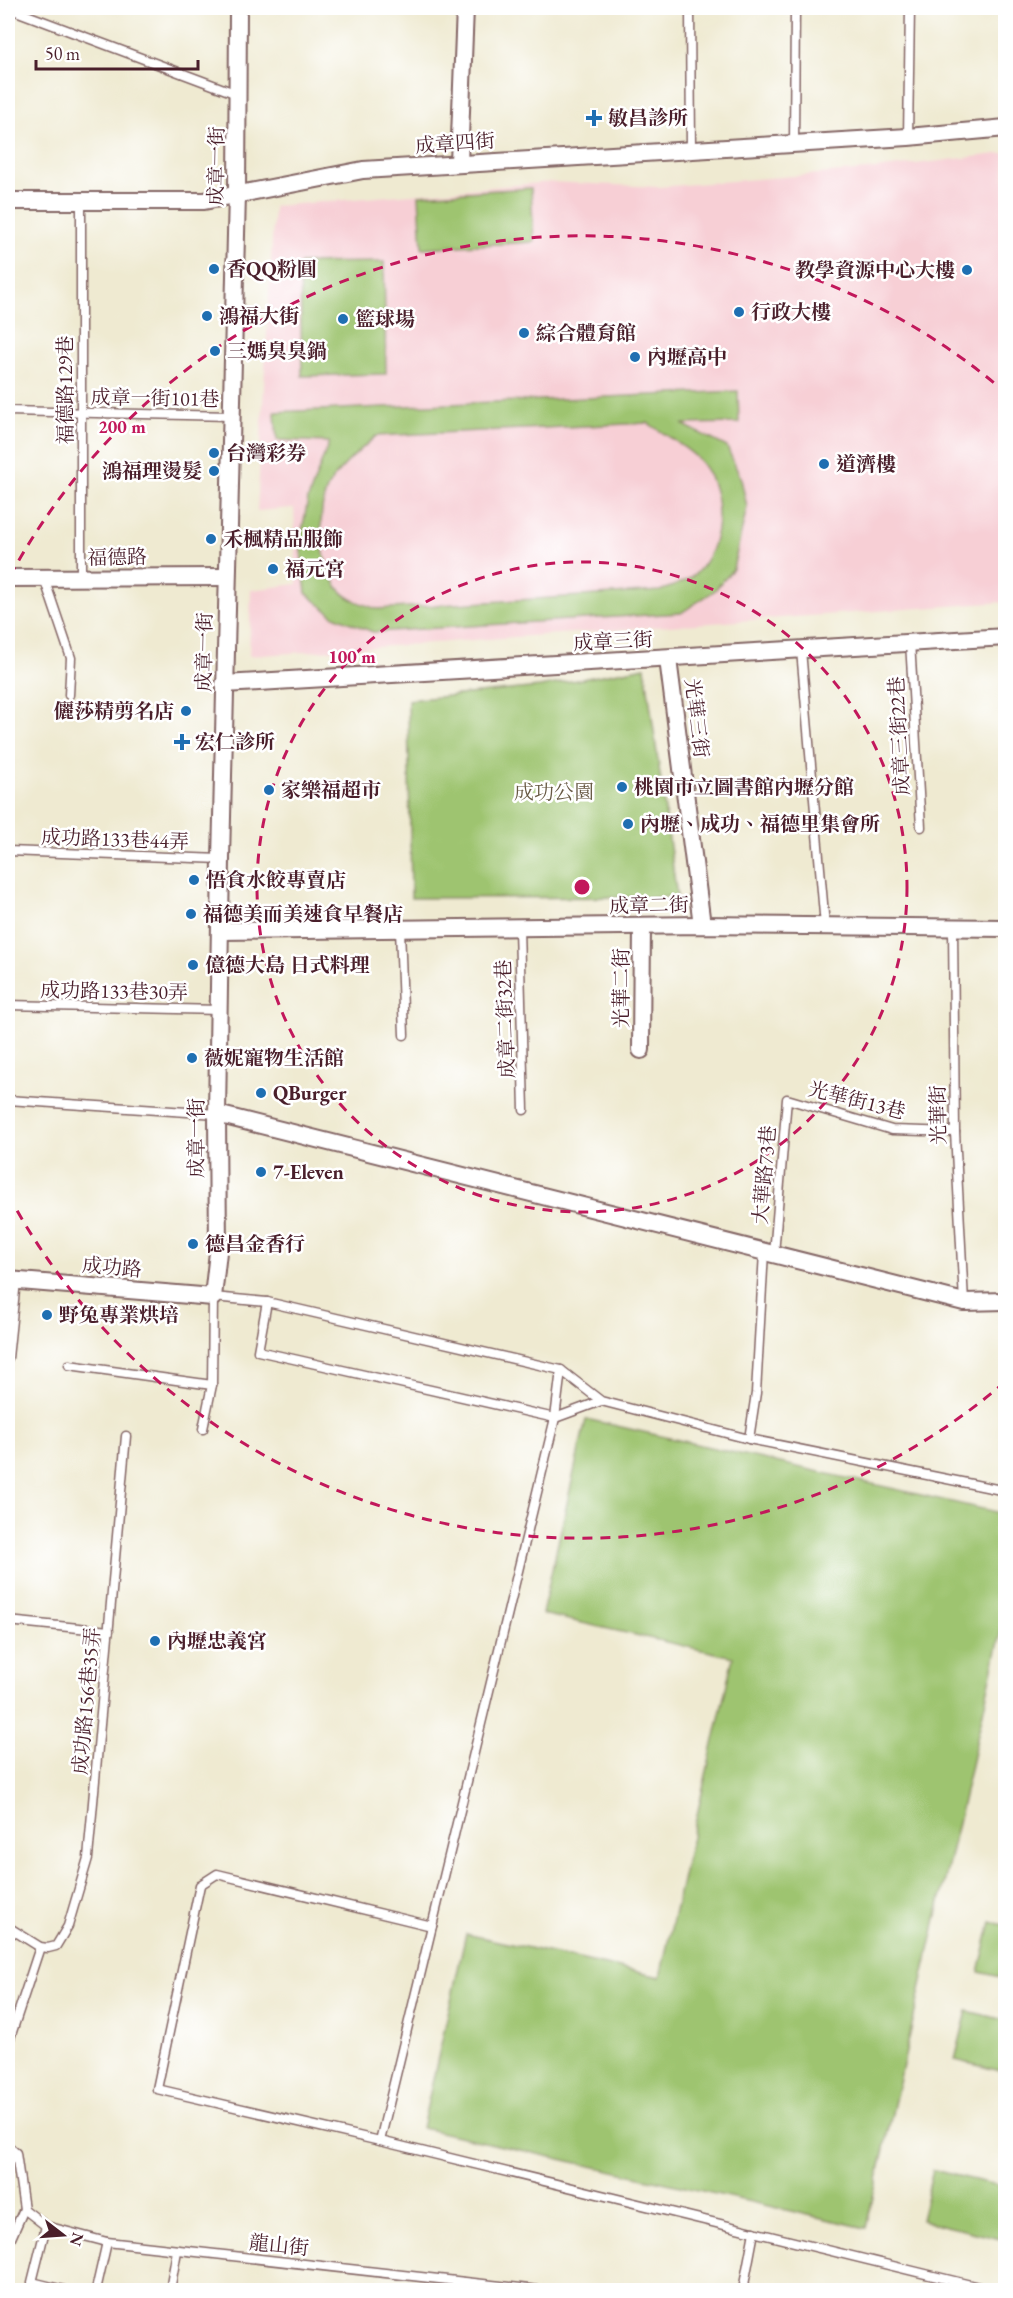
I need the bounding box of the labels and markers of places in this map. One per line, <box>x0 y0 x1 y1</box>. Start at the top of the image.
place label: 敏昌診所 <box>608 105 688 131</box>
marker: 敏昌診所 <box>585 109 603 127</box>
place label: 香QQ粉圓 <box>226 256 317 282</box>
place label: 教學資源中心大樓 <box>795 257 955 283</box>
marker: 香QQ粉圓 <box>207 262 221 276</box>
marker: 教學資源中心大樓 <box>960 263 974 277</box>
place label: 行政大樓 <box>751 299 831 325</box>
place label: 鴻福大街 <box>219 303 299 329</box>
marker: 行政大樓 <box>732 305 746 319</box>
place label: 籃球場 <box>355 306 415 332</box>
marker: 鴻福大街 <box>200 309 214 323</box>
marker: 籃球場 <box>336 312 350 326</box>
place label: 綜合體育館 <box>536 320 636 346</box>
marker: 綜合體育館 <box>517 326 531 340</box>
place label: 三媽臭臭鍋 <box>227 338 327 364</box>
marker: 三媽臭臭鍋 <box>208 344 222 358</box>
place label: 內壢高中 <box>647 344 727 370</box>
marker: 內壢高中 <box>628 350 642 364</box>
place label: 台灣彩券 <box>226 440 306 466</box>
marker: 台灣彩券 <box>207 446 221 460</box>
place label: 道濟樓 <box>836 451 896 477</box>
marker: 道濟樓 <box>817 457 831 471</box>
place label: 鴻福理燙髮 <box>102 458 202 484</box>
marker: 鴻福理燙髮 <box>207 464 221 478</box>
place label: 禾楓精品服飾 <box>223 526 343 552</box>
marker: 禾楓精品服飾 <box>204 532 218 546</box>
place label: 福元宮 <box>285 556 345 582</box>
marker: 福元宮 <box>266 562 280 576</box>
place label: 儷莎精剪名店 <box>54 698 174 724</box>
marker: 儷莎精剪名店 <box>179 704 193 718</box>
place label: 宏仁診所 <box>195 729 275 755</box>
marker: 宏仁診所 <box>173 733 191 751</box>
place label: 桃園市立圖書館內壢分館 <box>634 774 854 800</box>
place label: 家樂福超市 <box>281 777 381 803</box>
marker: 桃園市立圖書館內壢分館 <box>615 780 629 794</box>
marker: 家樂福超市 <box>262 783 276 797</box>
place label: 內壢、成功、福德里集會所 <box>640 811 880 837</box>
marker: 內壢、成功、福德里集會所 <box>621 817 635 831</box>
place label: 悟食水餃專賣店 <box>206 867 346 893</box>
marker: 悟食水餃專賣店 <box>187 873 201 887</box>
centre of rings <box>572 877 592 897</box>
place label: 福德美而美速食早餐店 <box>203 901 403 927</box>
marker: 福德美而美速食早餐店 <box>184 907 198 921</box>
place label: 億德大島 日式料理 <box>205 952 370 978</box>
marker: 億德大島 日式料理 <box>186 958 200 972</box>
place label: 薇妮寵物生活館 <box>204 1045 344 1071</box>
marker: 薇妮寵物生活館 <box>185 1051 199 1065</box>
place label: QBurger <box>273 1080 347 1106</box>
marker: QBurger <box>254 1086 268 1100</box>
place label: 7-Eleven <box>273 1159 344 1185</box>
marker: 7-Eleven <box>254 1165 268 1179</box>
place label: 德昌金香行 <box>205 1231 305 1257</box>
marker: 德昌金香行 <box>186 1237 200 1251</box>
place label: 野兔專業烘培 <box>59 1302 179 1328</box>
marker: 野兔專業烘培 <box>40 1308 54 1322</box>
place label: 內壢忠義宮 <box>167 1628 267 1654</box>
marker: 內壢忠義宮 <box>148 1634 162 1648</box>

